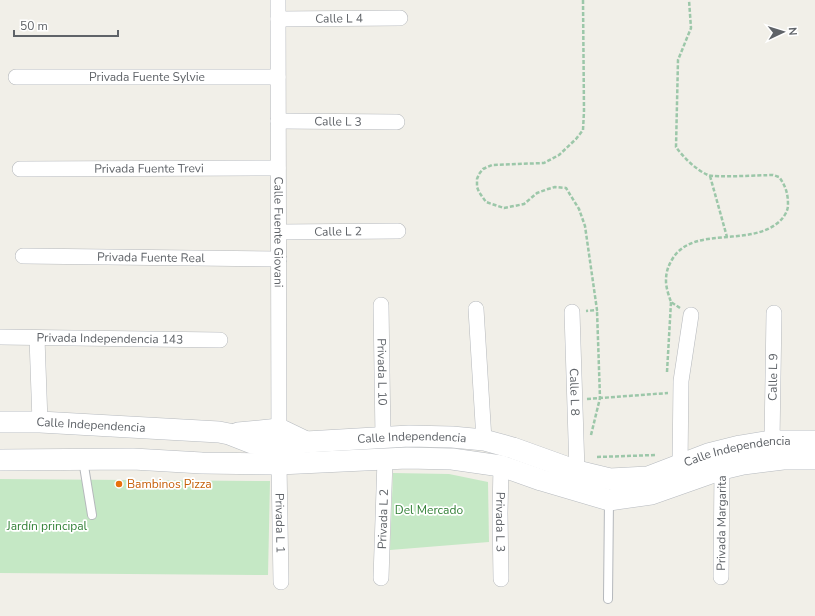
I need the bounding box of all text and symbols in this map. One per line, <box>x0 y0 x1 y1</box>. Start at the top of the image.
street label: Calle L 4 <box>315 10 363 27</box>
scale bar <box>14 12 118 38</box>
north arrow <box>763 12 803 52</box>
text: 50 m <box>20 18 48 34</box>
text: N <box>785 27 800 36</box>
street label: Privada Fuente Sylvie <box>89 69 205 85</box>
street label: Calle L 3 <box>314 113 362 130</box>
street label: Privada Fuente Trevi <box>94 160 204 177</box>
street label: Calle Fuente Giovani <box>270 176 287 288</box>
street label: Calle L 2 <box>314 223 362 240</box>
street label: Privada Fuente Real <box>97 249 205 266</box>
street label: Privada Independencia 143 <box>37 330 183 347</box>
street label: Privada L 10 <box>374 338 391 406</box>
street label: Calle L 9 <box>765 353 781 401</box>
street label: Calle L 8 <box>566 368 583 416</box>
street label: Calle Independencia <box>36 414 146 436</box>
street label: Calle Independencia <box>357 428 467 447</box>
street label: Calle Independencia <box>682 433 791 471</box>
street label: Privada Margarita <box>713 475 730 571</box>
place label: Bambinos Pizza <box>127 476 212 492</box>
marker: Bambinos Pizza <box>114 479 124 489</box>
street label: Privada L 2 <box>374 489 392 549</box>
street label: Privada L 3 <box>492 492 509 552</box>
street label: Privada L 1 <box>271 493 289 553</box>
park label: Del Mercado <box>395 502 463 518</box>
park label: Jardín principal <box>6 518 88 534</box>

